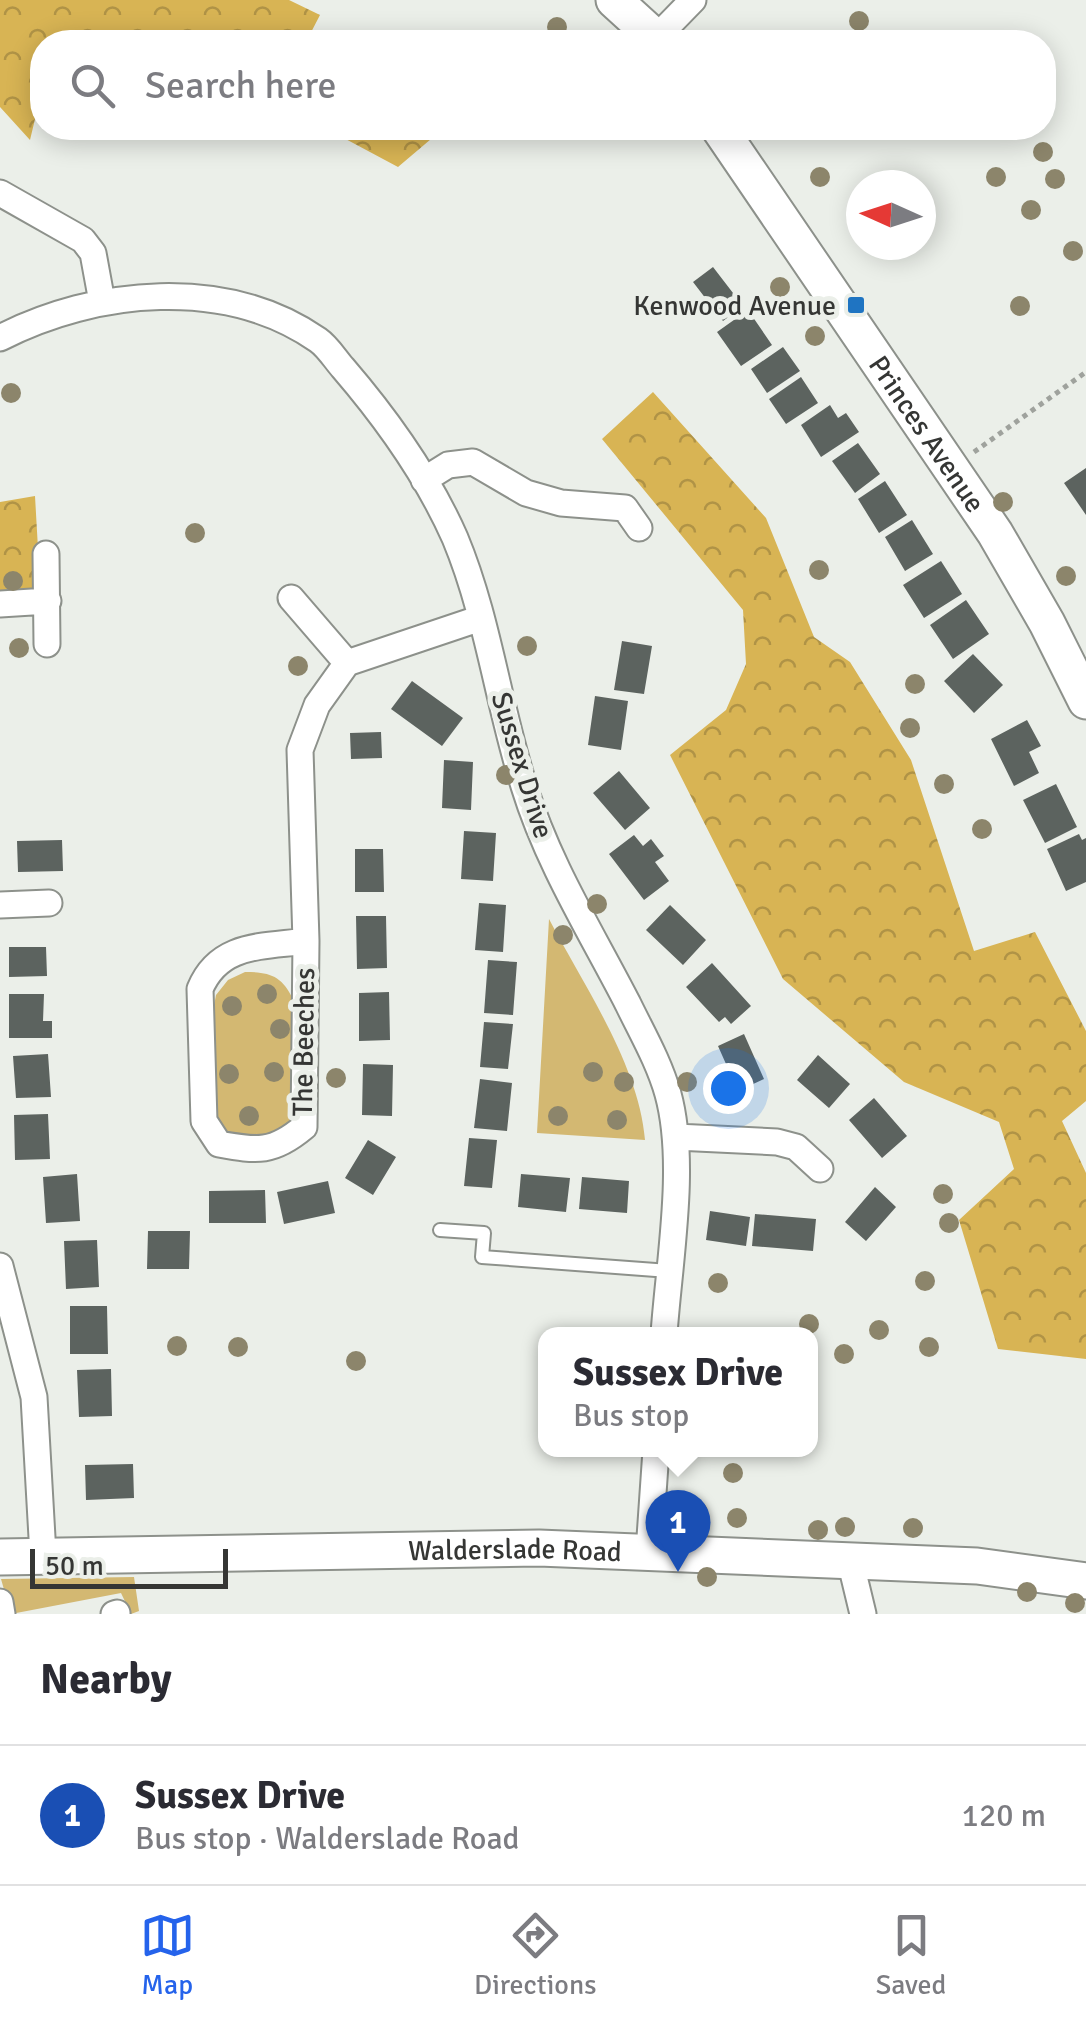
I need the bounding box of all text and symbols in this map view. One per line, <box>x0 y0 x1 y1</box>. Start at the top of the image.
search box <box>30 30 1056 140</box>
icon: search <box>65 58 120 113</box>
text: Search here <box>145 62 337 109</box>
north arrow <box>846 170 936 260</box>
place label: Kenwood Avenue <box>633 289 836 323</box>
marker: Kenwood Avenue <box>845 294 867 316</box>
street label: Princes Avenue <box>861 349 992 519</box>
street label: Sussex Drive <box>484 688 560 843</box>
street label: The Beeches <box>286 967 322 1117</box>
your location <box>703 1063 754 1114</box>
popup <box>538 1327 818 1457</box>
text: Sussex Drive <box>573 1349 783 1396</box>
text: Bus stop <box>573 1396 689 1435</box>
pin: 1 <box>646 1490 710 1572</box>
street label: Walderslade Road <box>408 1532 622 1569</box>
scale bar <box>30 1544 228 1588</box>
text: 50 m <box>45 1549 104 1583</box>
text: Nearby <box>40 1654 172 1705</box>
text: Sussex Drive <box>135 1772 345 1819</box>
text: 1 <box>64 1796 81 1835</box>
text: 120 m <box>962 1796 1046 1835</box>
text: Bus stop · Walderslade Road <box>135 1819 520 1858</box>
tab: Map <box>140 1908 195 2002</box>
tab: Directions <box>474 1908 596 2002</box>
tab: Saved <box>876 1908 946 2002</box>

